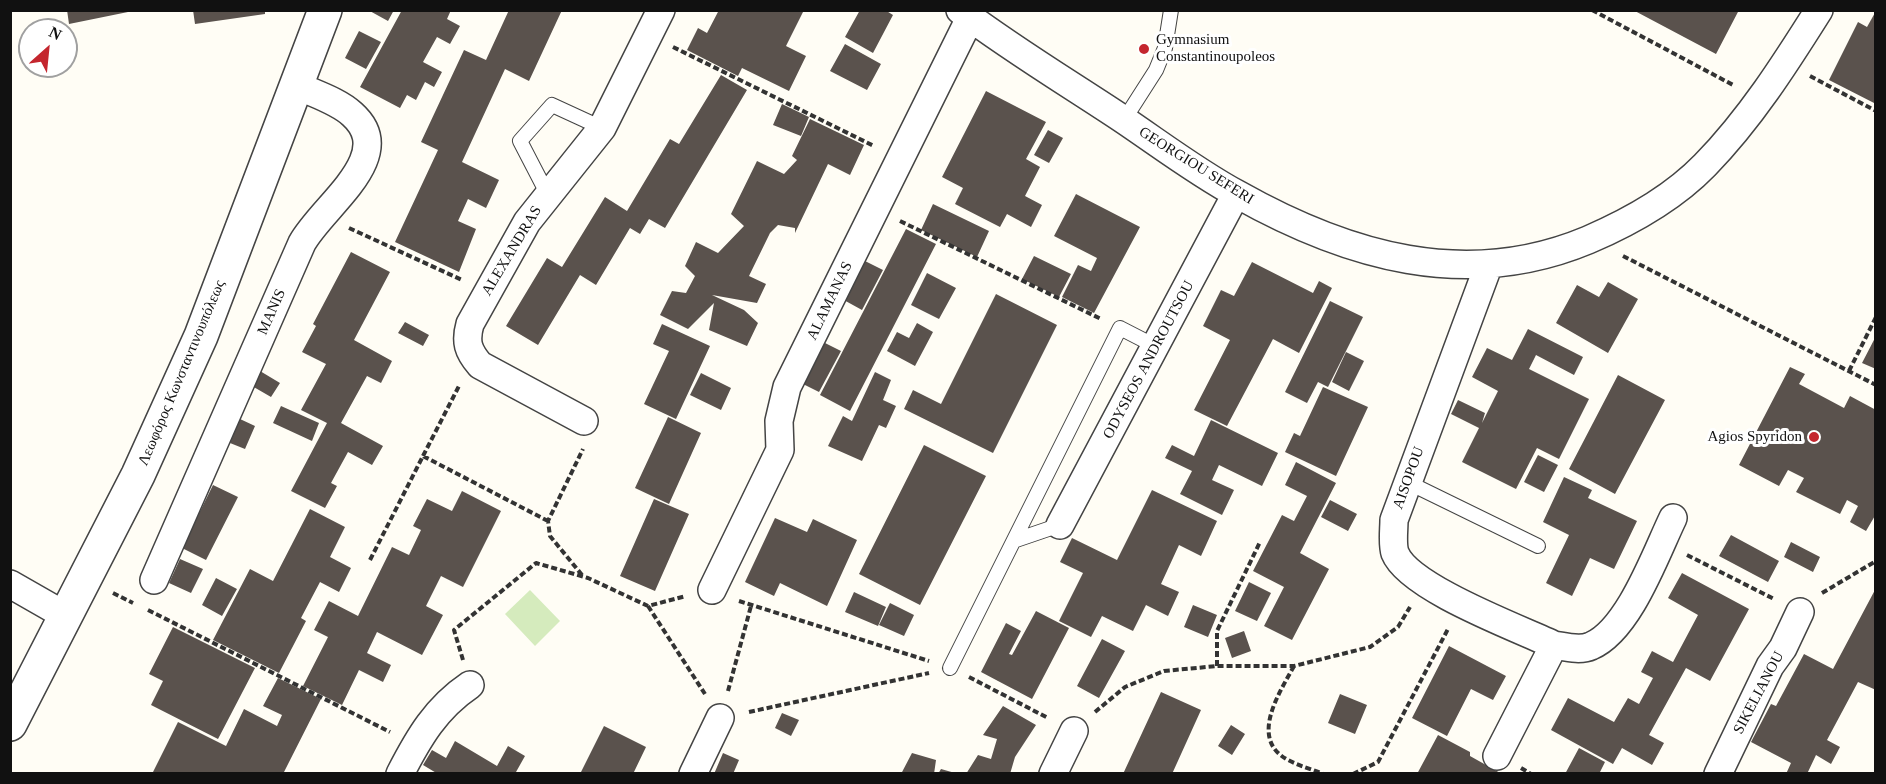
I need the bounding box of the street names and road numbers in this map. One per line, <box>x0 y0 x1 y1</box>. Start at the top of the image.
street label: GEORGIOU SEFERI <box>1135 123 1257 209</box>
street label: ALEXANDRAS <box>478 203 546 299</box>
street label: ALAMANAS <box>803 259 857 343</box>
street label: Λεωφόρος Κωνσταντινουπόλεως <box>135 278 229 468</box>
street label: ODYSEOS ANDROUTSOU <box>1100 278 1198 442</box>
street label: MANIS <box>254 286 290 338</box>
street label: AISOPOU <box>1389 444 1429 512</box>
street label: SIKELIANOU <box>1730 649 1788 737</box>

